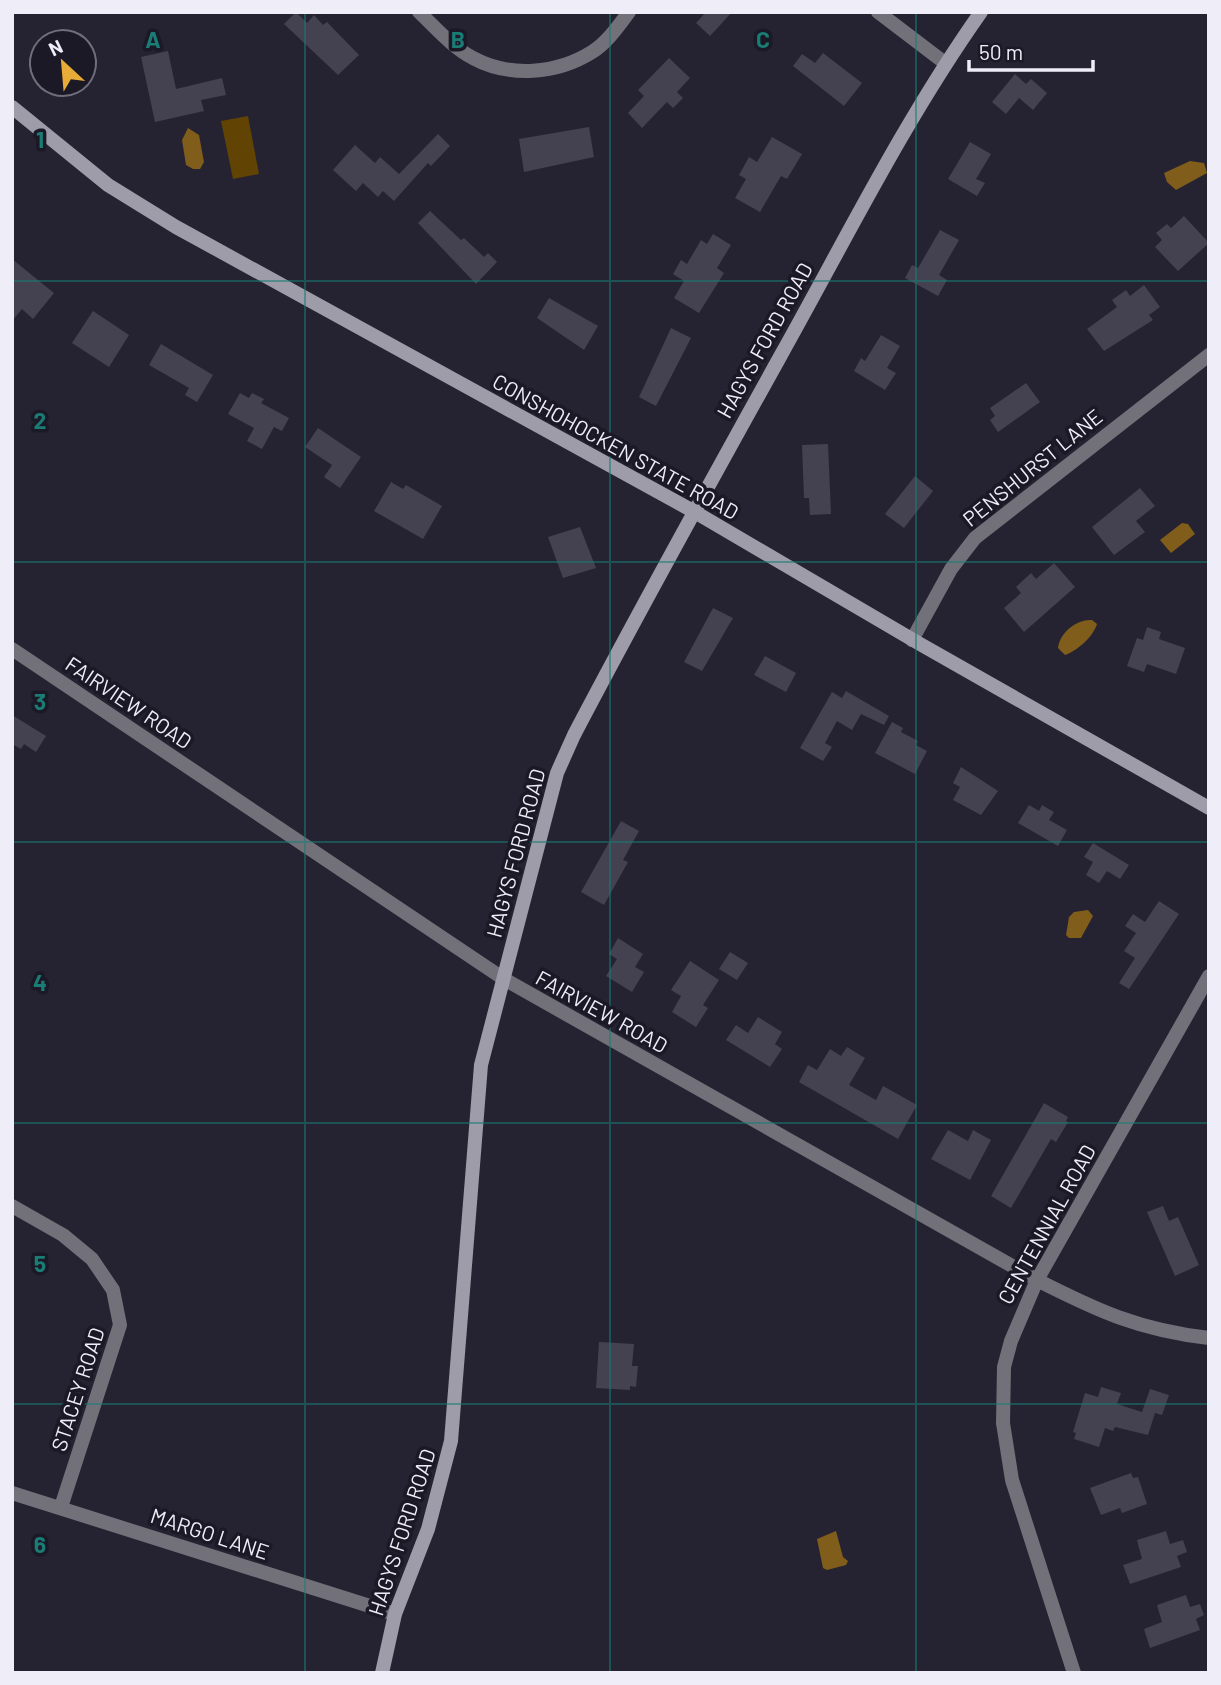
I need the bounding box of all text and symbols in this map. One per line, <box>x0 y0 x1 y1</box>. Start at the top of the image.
text: A <box>145 25 161 53</box>
text: B <box>451 25 465 53</box>
text: C <box>756 25 770 53</box>
north arrow <box>28 28 98 98</box>
scale bar <box>969 28 1093 72</box>
text: N <box>45 34 66 60</box>
text: 50 m <box>979 39 1023 64</box>
text: 1 <box>36 125 44 153</box>
street label: HAGYS FORD ROAD <box>711 258 817 422</box>
street label: CONSHOHOCKEN STATE ROAD <box>489 368 743 524</box>
street label: PENSHURST LANE <box>957 403 1107 531</box>
text: 2 <box>34 406 46 434</box>
street label: FAIRVIEW ROAD <box>61 651 197 753</box>
text: 3 <box>34 687 46 715</box>
street label: HAGYS FORD ROAD <box>480 766 550 940</box>
street label: FAIRVIEW ROAD <box>532 964 672 1058</box>
text: 4 <box>33 968 47 996</box>
street label: CENTENNIAL ROAD <box>992 1140 1100 1308</box>
text: 5 <box>34 1249 46 1277</box>
street label: STACEY ROAD <box>45 1324 109 1454</box>
street label: HAGYS FORD ROAD <box>362 1446 440 1618</box>
street label: MARGO LANE <box>148 1502 272 1564</box>
text: 6 <box>34 1530 46 1558</box>

